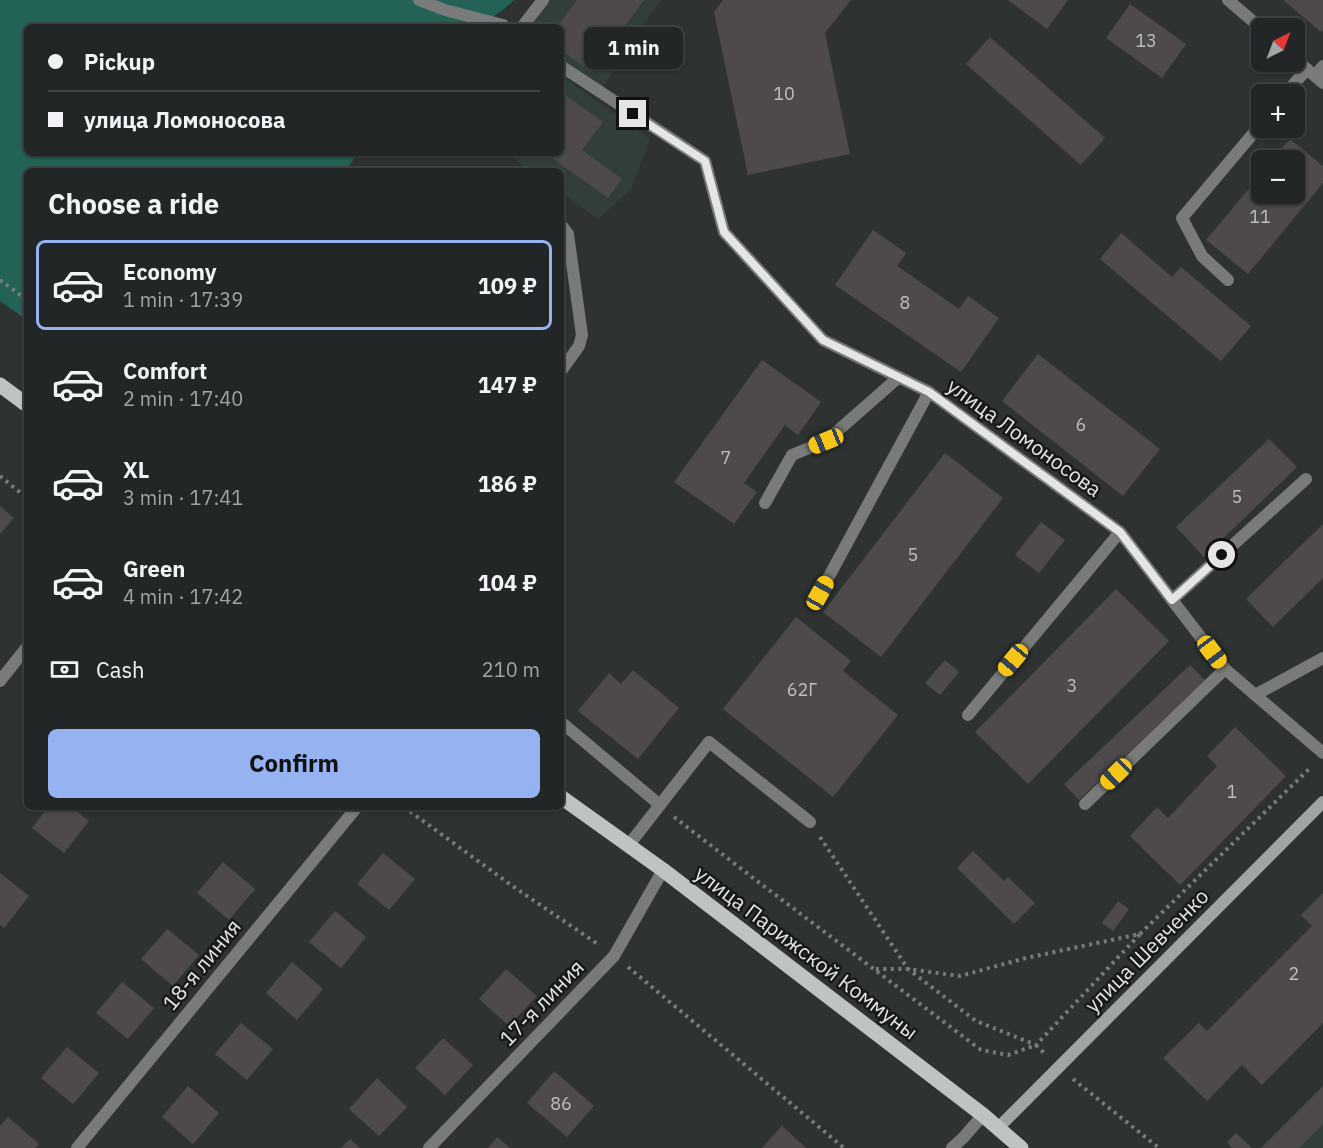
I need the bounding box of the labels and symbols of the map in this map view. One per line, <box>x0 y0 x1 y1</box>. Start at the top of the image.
north arrow <box>1251 18 1305 72</box>
callout: 1 min <box>584 27 682 69</box>
house number: 13 <box>1135 29 1157 52</box>
house number: 10 <box>773 82 795 105</box>
route end <box>619 100 646 127</box>
house number: 11 <box>1249 205 1271 228</box>
house number: 8 <box>900 291 910 314</box>
street label: улица Ломоносова <box>942 372 1108 503</box>
house number: 6 <box>1076 413 1086 436</box>
car <box>806 426 846 456</box>
house number: 7 <box>721 446 731 469</box>
house number: 5 <box>1232 485 1242 508</box>
route start <box>1208 541 1235 568</box>
house number: 5 <box>908 543 918 566</box>
car <box>803 573 837 613</box>
car <box>1194 632 1230 672</box>
car <box>995 640 1031 680</box>
house number: 3 <box>1067 674 1077 697</box>
house number: 62Г <box>787 678 817 701</box>
car <box>1097 755 1135 793</box>
house number: 1 <box>1227 780 1237 803</box>
street label: улица Парижской Коммуны <box>689 859 924 1045</box>
street label: улица Шевченко <box>1078 882 1214 1018</box>
street label: 18-я линия <box>156 913 247 1016</box>
street label: 17-я линия <box>493 953 590 1052</box>
house number: 2 <box>1289 962 1299 985</box>
house number: 86 <box>550 1092 572 1115</box>

